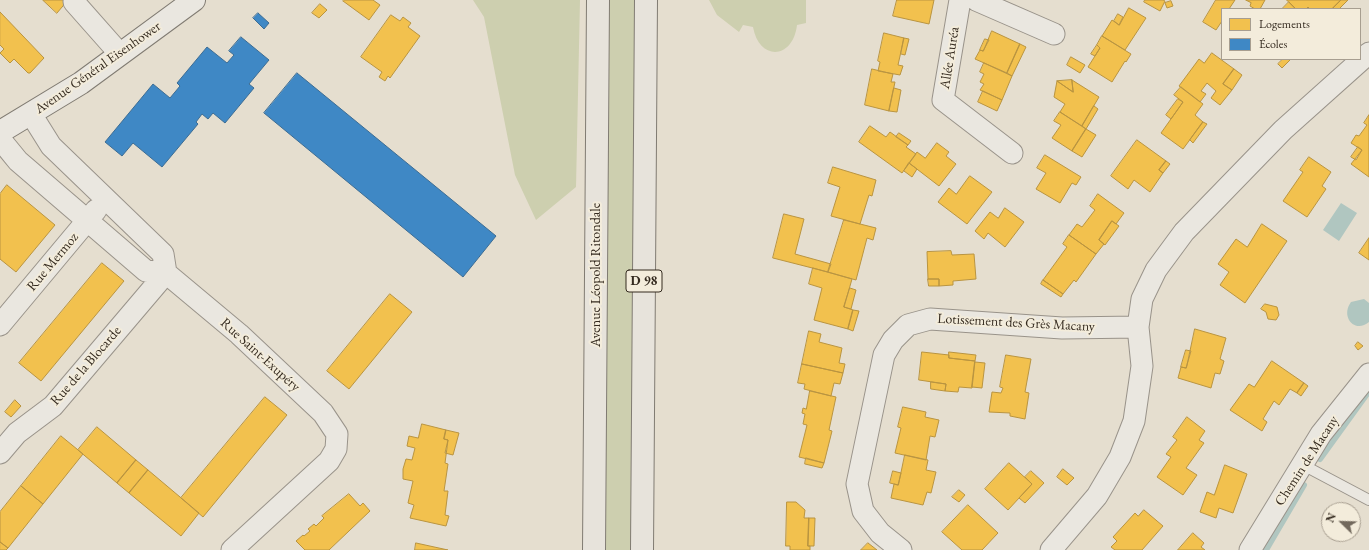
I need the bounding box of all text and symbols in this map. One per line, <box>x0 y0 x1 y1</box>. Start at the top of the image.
legend <box>1221 8 1361 60</box>
text: Logements <box>1259 16 1310 32</box>
street label: Avenue Général Eisenhower <box>32 18 164 118</box>
street label: Allée Auréa <box>937 26 963 90</box>
text: Écoles <box>1259 36 1287 52</box>
street label: Avenue Léopold Ritondale <box>588 203 604 347</box>
street label: Rue Mermoz <box>24 229 82 295</box>
road number: D 98 <box>626 270 662 292</box>
street label: Lotissement des Grès Macany <box>937 310 1095 336</box>
street label: Rue Saint-Exupéry <box>217 315 303 395</box>
street label: Rue de la Blocarde <box>47 323 125 409</box>
street label: Chemin de Macany <box>1272 413 1342 509</box>
north arrow <box>1321 502 1361 542</box>
text: N <box>1323 511 1339 525</box>

